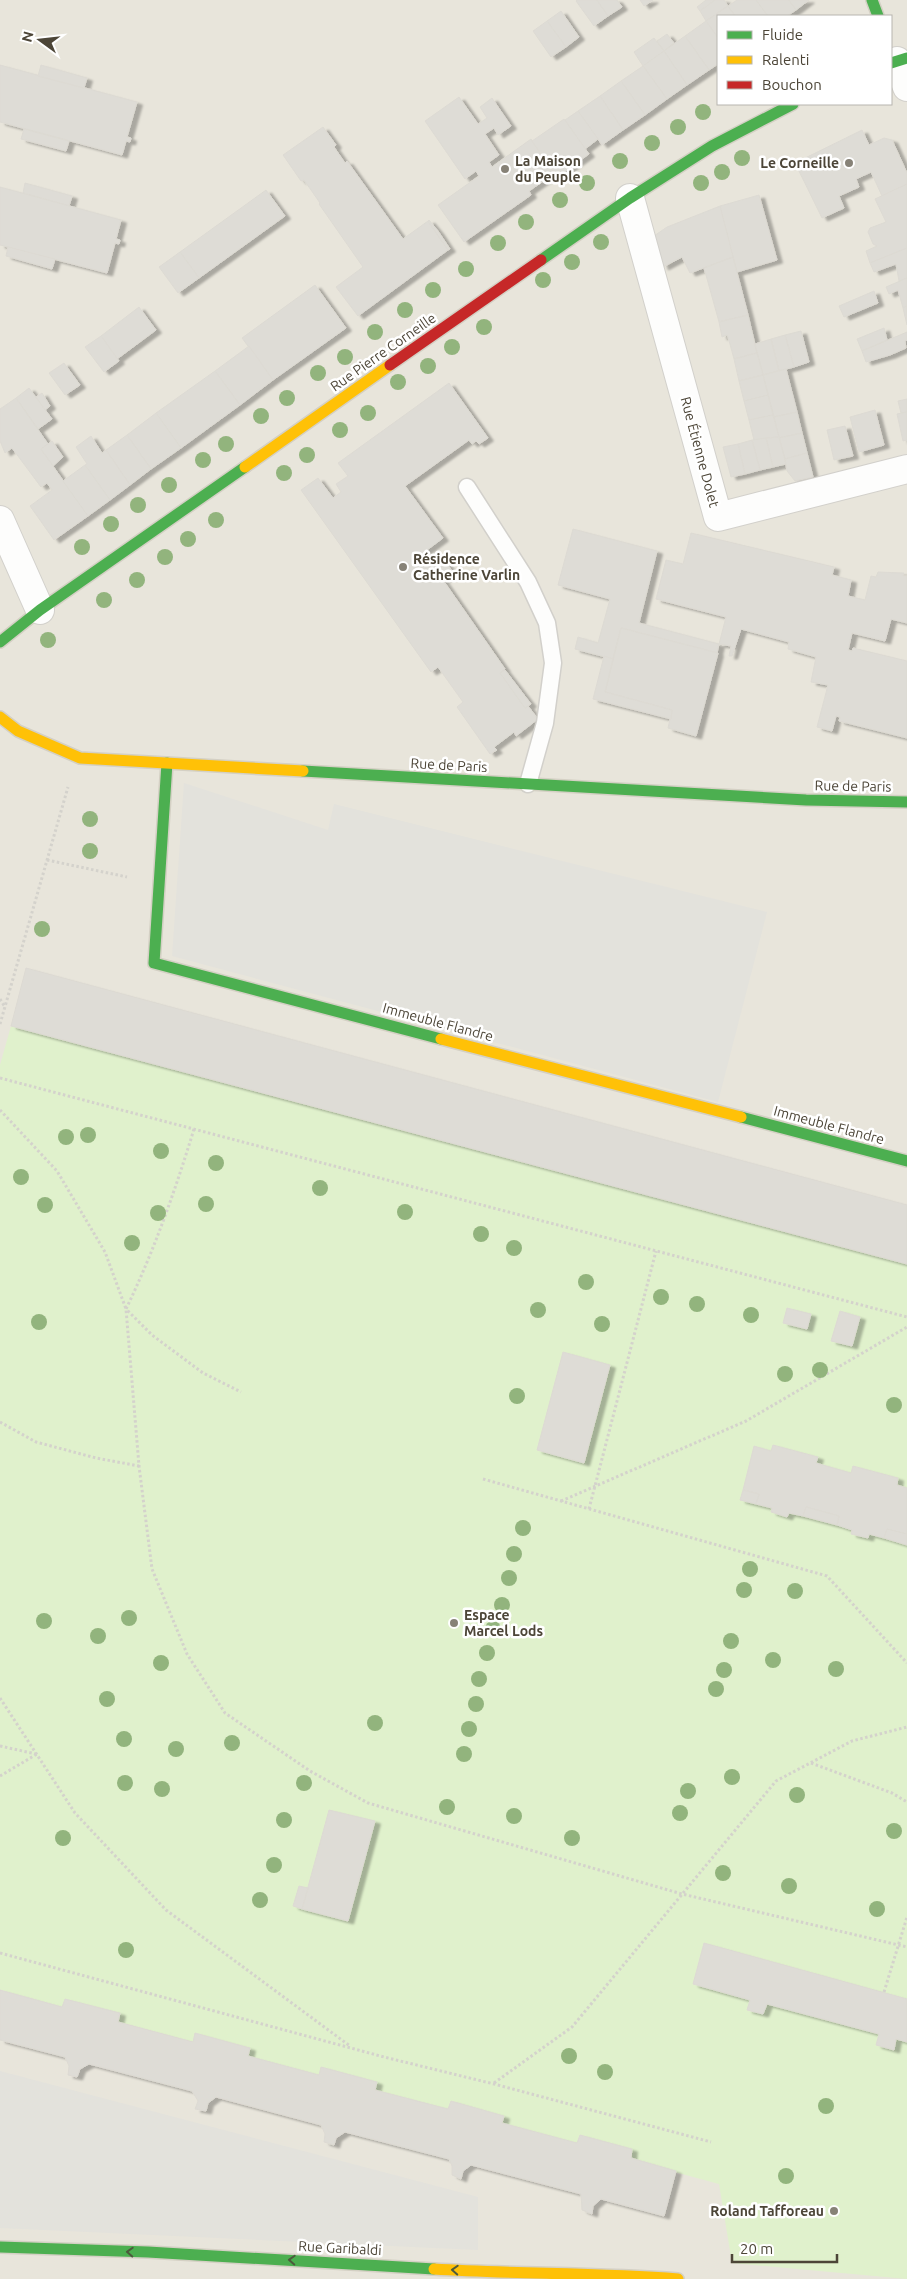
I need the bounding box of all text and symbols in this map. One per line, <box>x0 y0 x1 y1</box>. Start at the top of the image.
north arrow <box>15 15 65 65</box>
legend <box>717 15 892 105</box>
text: Fluide <box>762 26 803 43</box>
text: N <box>18 30 37 44</box>
text: Ralenti <box>762 51 809 68</box>
text: Bouchon <box>762 76 822 93</box>
place label: La Maison du Peuple <box>515 153 581 185</box>
place label: Le Corneille <box>760 155 839 171</box>
marker: Le Corneille <box>843 157 855 169</box>
marker: La Maison du Peuple <box>499 163 511 175</box>
street label: Rue Pierre Corneille <box>327 310 439 394</box>
street label: Rue Étienne Dolet <box>678 395 724 510</box>
place label: Résidence Catherine Varlin <box>413 551 520 583</box>
marker: Résidence Catherine Varlin <box>397 561 409 573</box>
street label: Rue de Paris <box>410 755 488 775</box>
street label: Rue de Paris <box>814 777 892 795</box>
street label: Immeuble Flandre <box>381 1000 495 1044</box>
street label: Immeuble Flandre <box>772 1103 886 1147</box>
place label: Espace Marcel Lods <box>464 1607 543 1639</box>
marker: Espace Marcel Lods <box>448 1617 460 1629</box>
place label: Roland Tafforeau <box>710 2203 824 2219</box>
marker: Roland Tafforeau <box>828 2205 840 2217</box>
scale bar <box>732 2232 837 2264</box>
street label: Rue Garibaldi <box>298 2238 382 2258</box>
text: 20 m <box>740 2240 773 2257</box>
one-way arrow <box>126 2246 134 2257</box>
one-way arrow <box>288 2254 296 2265</box>
one-way arrow <box>450 2264 458 2275</box>

